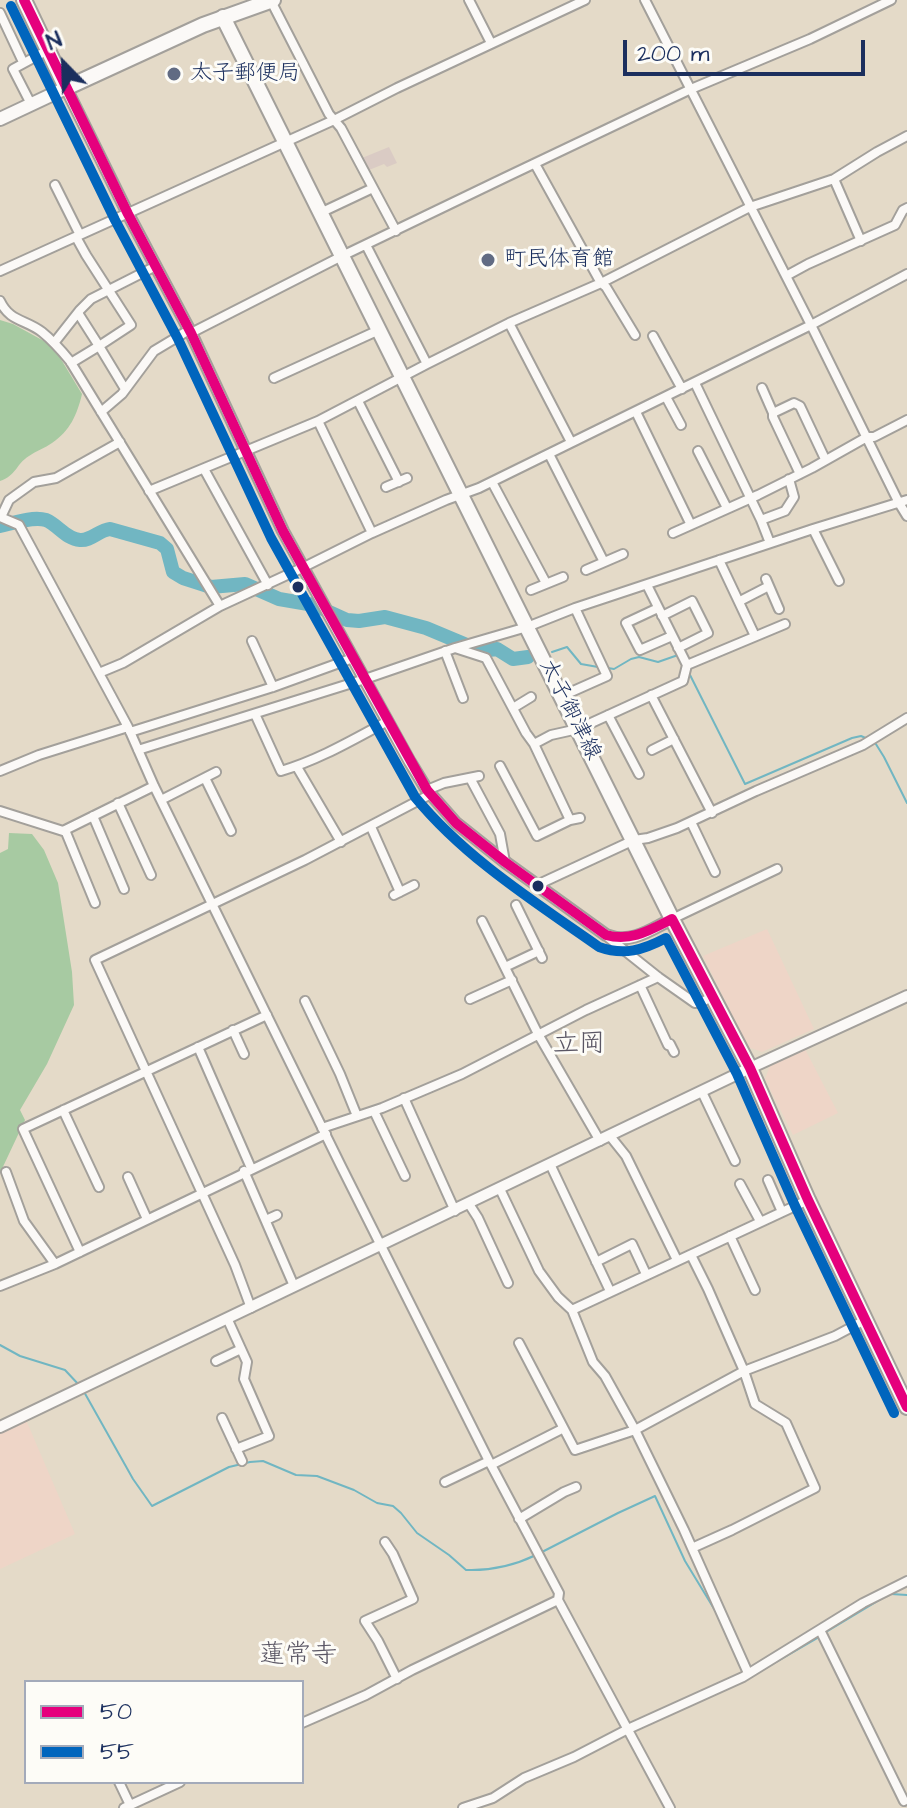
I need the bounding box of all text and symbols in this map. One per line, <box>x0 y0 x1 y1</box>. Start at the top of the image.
north arrow <box>24 24 104 104</box>
text: N <box>42 24 67 58</box>
scale bar <box>627 24 869 74</box>
text: 200 m <box>637 37 709 71</box>
place label: 太子郵便局 <box>190 61 300 87</box>
marker: 太子郵便局 <box>165 65 183 83</box>
place label: 町民体育館 <box>504 247 614 273</box>
marker: 町民体育館 <box>479 251 497 269</box>
unlabelled marker <box>290 579 306 595</box>
street label: 太子御津線 <box>532 655 606 765</box>
unlabelled marker <box>530 878 546 894</box>
district label: 立岡 <box>553 1030 605 1062</box>
district label: 蓮常寺 <box>259 1641 337 1673</box>
legend <box>24 1680 304 1784</box>
text: 50 <box>100 1695 132 1729</box>
text: 55 <box>100 1735 134 1769</box>

